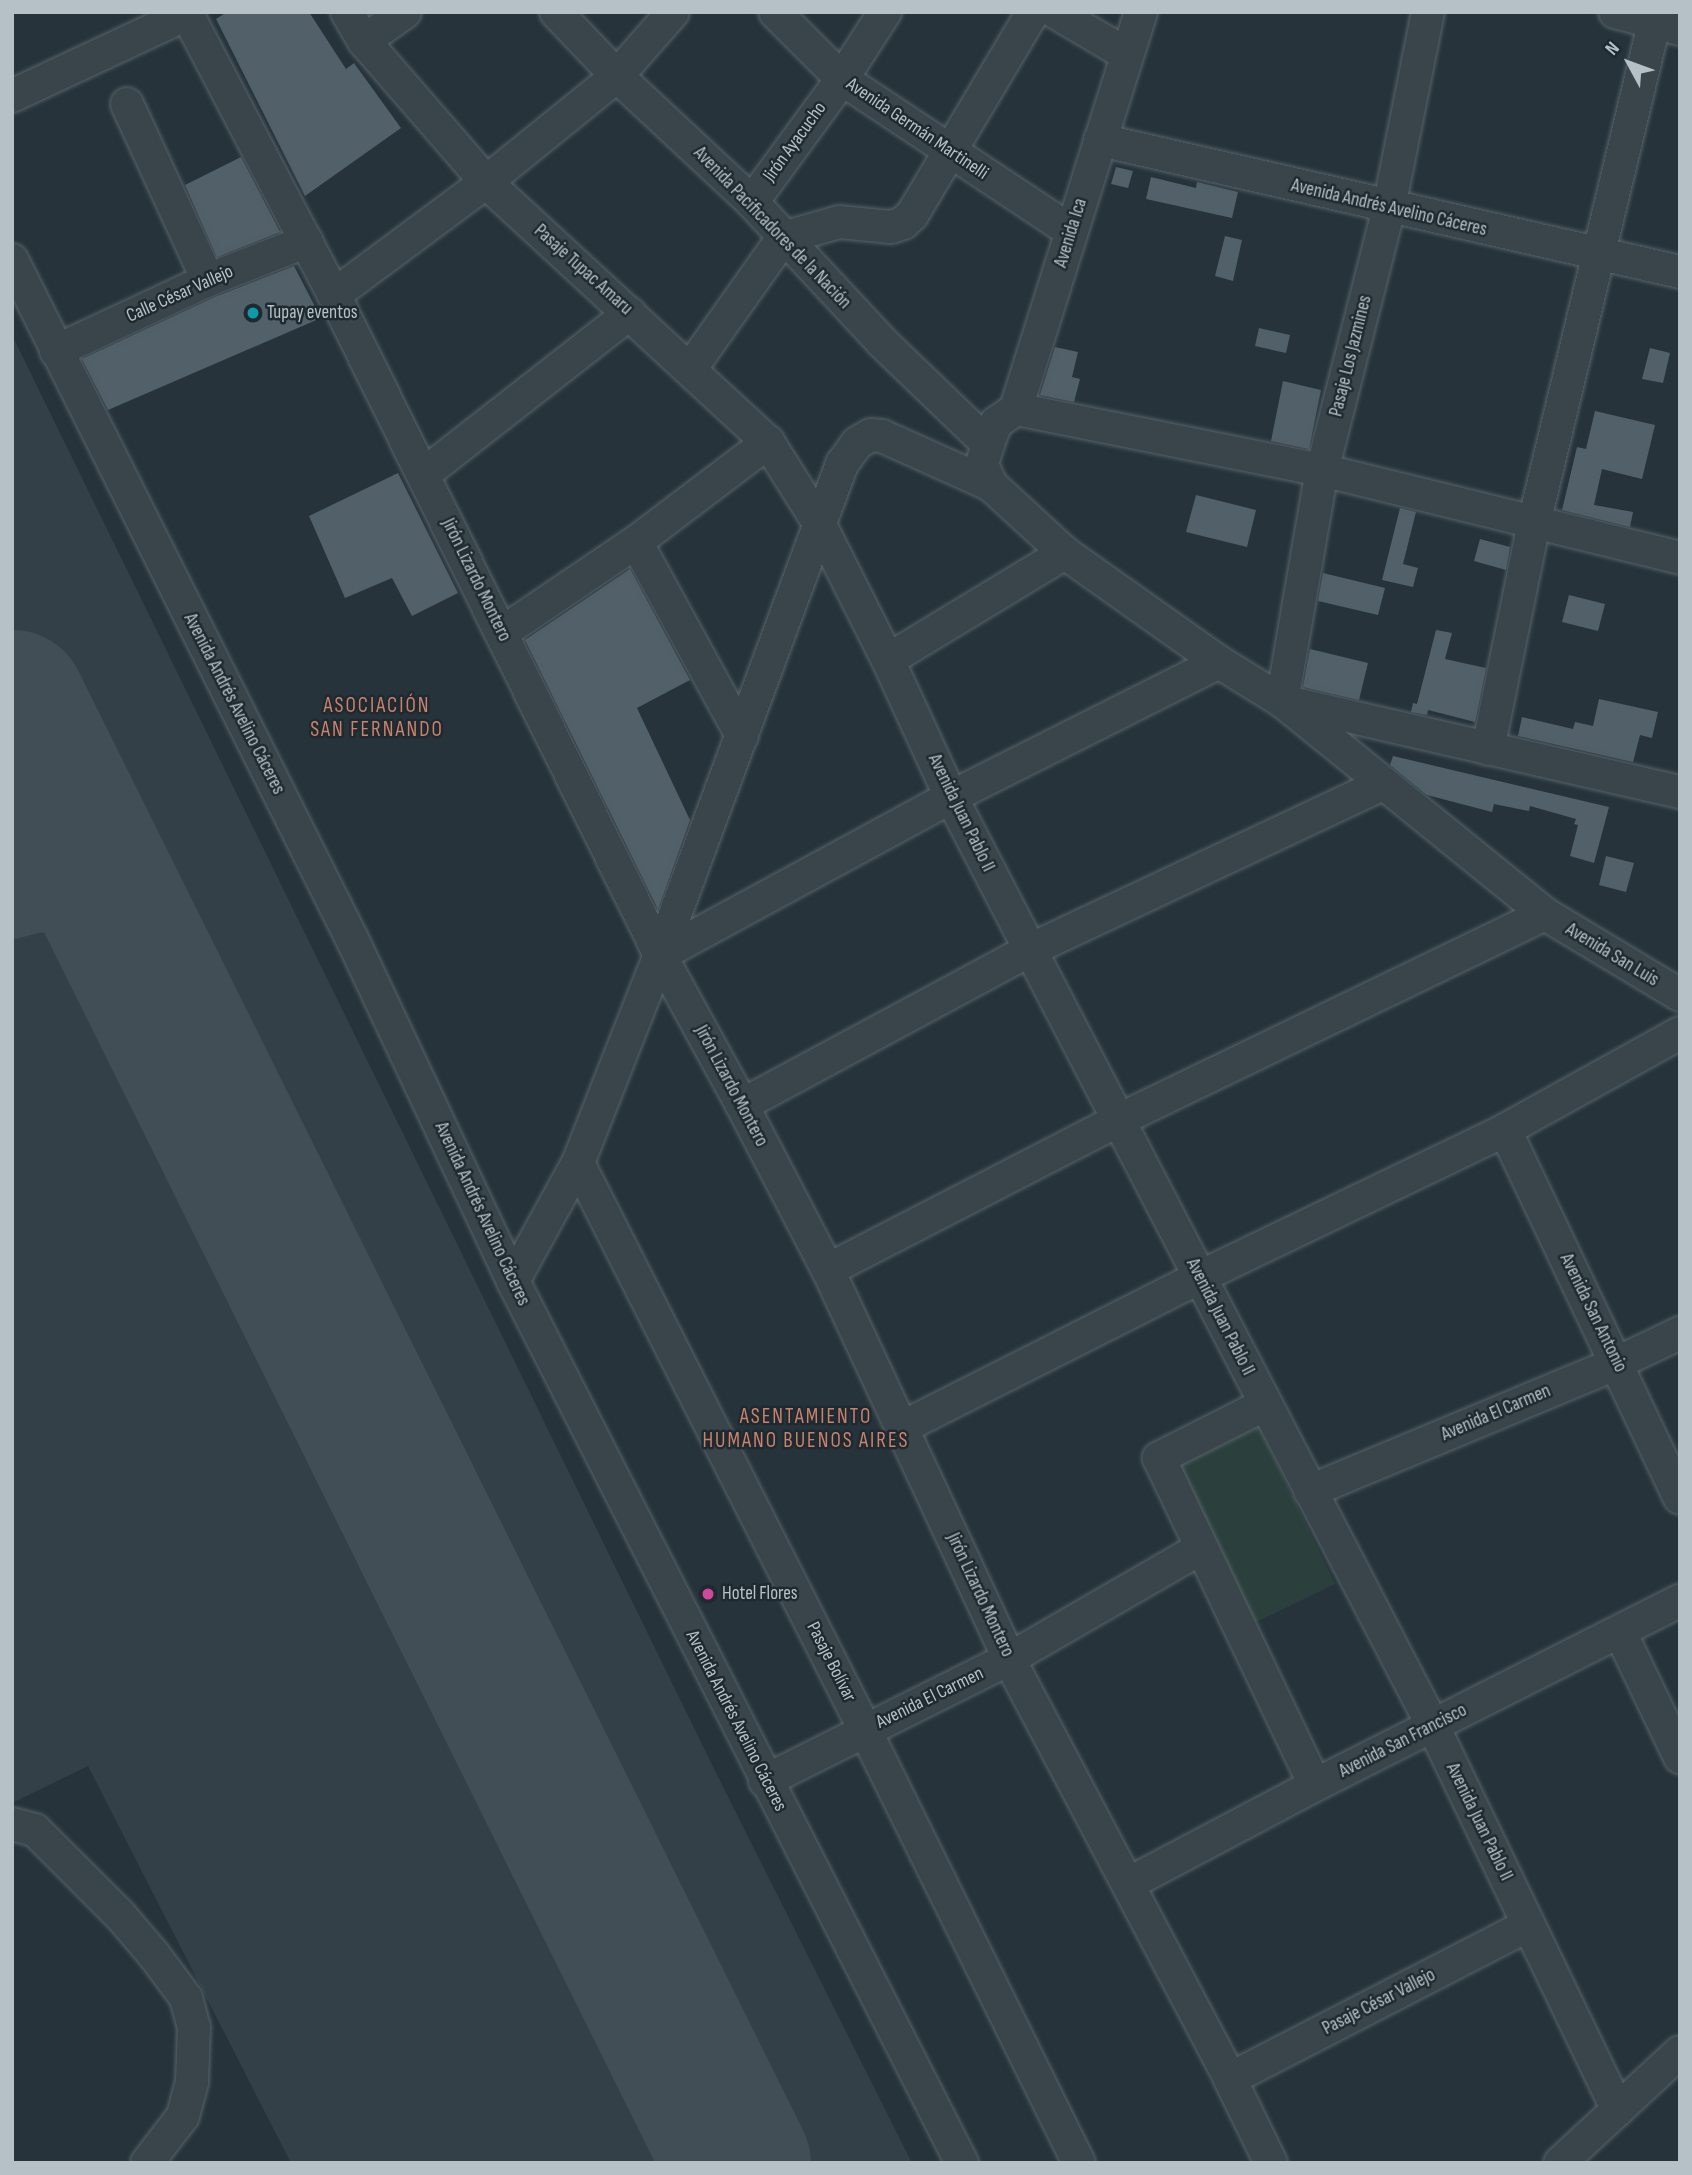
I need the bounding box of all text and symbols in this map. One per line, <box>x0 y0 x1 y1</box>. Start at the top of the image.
north arrow <box>1594 28 1664 98</box>
text: N <box>1601 38 1625 60</box>
street label: Avenida Germán Martinelli <box>842 73 992 185</box>
street label: Jirón Ayacucho <box>758 98 832 186</box>
street label: Avenida Pacificadores de la Nación <box>688 142 856 314</box>
street label: Avenida Andrés Avelino Cáceres <box>1289 174 1489 242</box>
street label: Avenida Ica <box>1050 196 1092 270</box>
street label: Pasaje Tupac Amaru <box>529 220 637 320</box>
street label: Calle César Vallejo <box>123 260 237 328</box>
street label: Pasaje Los Jazmines <box>1325 293 1377 419</box>
place label: Tupay eventos <box>267 302 358 324</box>
marker: Tupay eventos <box>245 305 261 321</box>
street label: Jirón Lizardo Montero <box>436 515 516 645</box>
street label: Avenida Andrés Avelino Cáceres <box>178 610 290 798</box>
district label: ASOCIACIÓN SAN FERNANDO <box>312 693 442 743</box>
street label: Avenida Juan Pablo II <box>923 750 999 876</box>
street label: Avenida San Luis <box>1561 918 1663 992</box>
street label: Jirón Lizardo Montero <box>689 1021 773 1151</box>
street label: Avenida Andrés Avelino Cáceres <box>429 1119 535 1309</box>
street label: Avenida San Antonio <box>1554 1250 1632 1376</box>
street label: Avenida Juan Pablo II <box>1181 1255 1259 1379</box>
street label: Avenida El Carmen <box>1438 1380 1554 1446</box>
district label: ASENTAMIENTO HUMANO BUENOS AIRES <box>705 1404 907 1454</box>
street label: Jirón Lizardo Montero <box>941 1529 1019 1661</box>
place label: Hotel Flores <box>722 1583 798 1605</box>
marker: Hotel Flores <box>700 1586 716 1602</box>
street label: Pasaje Bolívar <box>801 1618 861 1706</box>
street label: Avenida Andrés Avelino Cáceres <box>680 1627 792 1815</box>
street label: Avenida El Carmen <box>873 1662 987 1734</box>
street label: Avenida San Francisco <box>1335 1699 1471 1783</box>
street label: Avenida Juan Pablo II <box>1441 1759 1517 1885</box>
street label: Pasaje César Vallejo <box>1319 1964 1439 2040</box>

